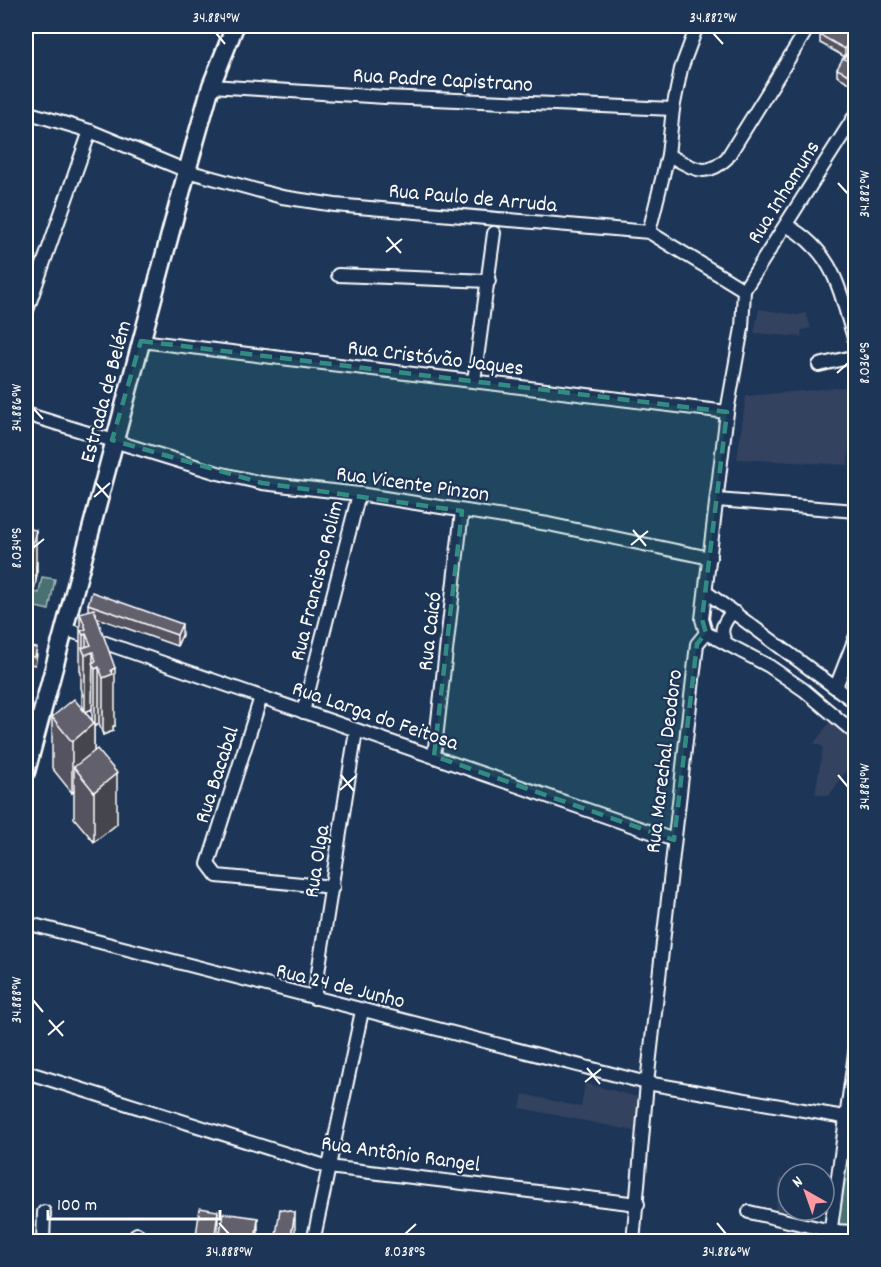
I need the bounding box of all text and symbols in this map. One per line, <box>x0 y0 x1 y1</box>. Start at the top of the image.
text: 34.884°W <box>192 8 240 30</box>
text: 34.882°W <box>689 8 737 30</box>
street label: Rua Padre Capistrano <box>352 61 534 102</box>
street label: Rua Inhamuns <box>741 135 829 251</box>
text: 34.882°W <box>855 170 877 218</box>
street label: Rua Paulo de Arruda <box>387 177 559 222</box>
street label: Estrada de Belém <box>73 317 141 467</box>
street label: Rua Cristóvão Jaques <box>346 333 525 386</box>
text: 8.036°S <box>855 342 877 384</box>
text: 34.886°W <box>7 384 29 432</box>
street label: Rua Vicente Pinzon <box>334 459 491 512</box>
street label: Rua Francisco Rolim <box>283 497 353 665</box>
text: 8.034°S <box>7 528 29 569</box>
street label: Rua Caicó <box>411 590 452 673</box>
street label: Rua Marechal Deodoro <box>639 668 692 855</box>
street label: Rua Larga do Feitosa <box>287 674 463 761</box>
street label: Rua Bacabal <box>188 722 249 828</box>
text: 34.884°W <box>855 763 877 811</box>
street label: Rua Olga <box>297 822 340 900</box>
street label: Rua 24 de Junho <box>272 956 408 1018</box>
text: 34.888°W <box>7 976 29 1023</box>
street label: Rua Antônio Rangel <box>319 1129 482 1182</box>
north arrow <box>776 1162 836 1222</box>
text: N <box>788 1171 808 1194</box>
scale bar <box>48 1183 220 1221</box>
text: 100 m <box>57 1194 97 1219</box>
text: 34.888°W <box>206 1242 253 1264</box>
text: 8.038°S <box>385 1242 425 1264</box>
text: 34.886°W <box>702 1242 750 1264</box>

